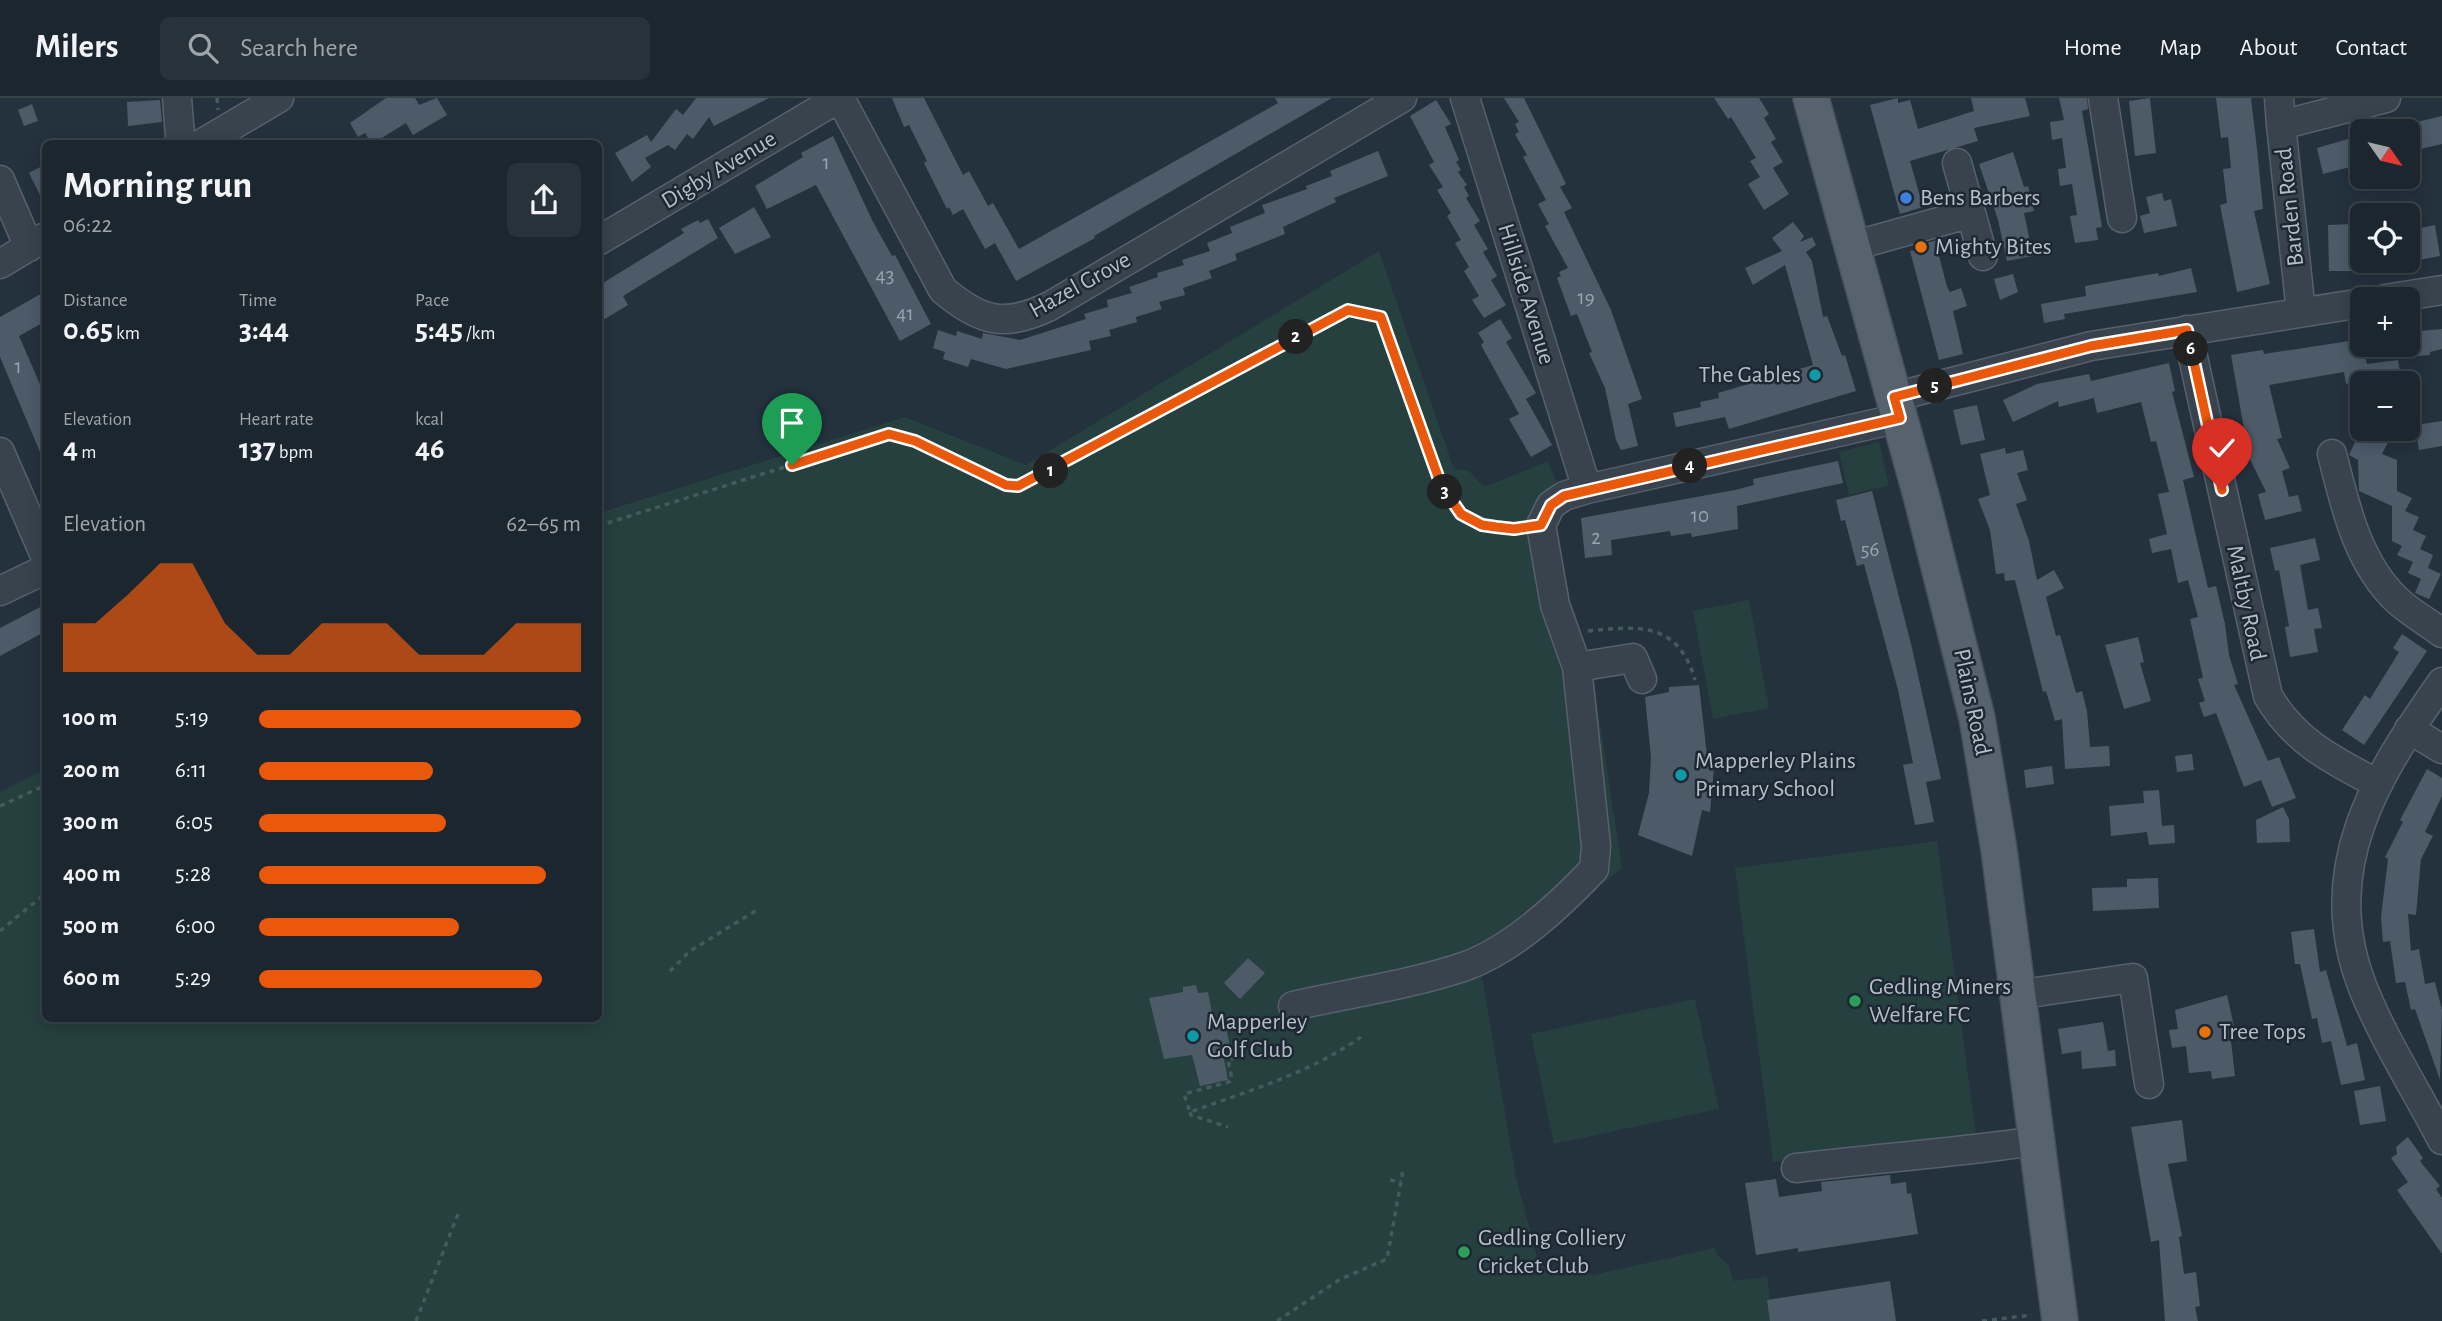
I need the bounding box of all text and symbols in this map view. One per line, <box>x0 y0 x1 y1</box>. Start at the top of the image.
search box <box>160 17 650 80</box>
icon: search <box>184 29 222 67</box>
text: Milers <box>35 31 118 64</box>
text: Search here <box>240 35 358 61</box>
text: Home <box>2064 36 2122 60</box>
text: Map <box>2160 36 2202 60</box>
text: About <box>2240 36 2297 60</box>
text: Contact <box>2335 36 2407 60</box>
north arrow <box>2350 119 2420 189</box>
map controls <box>2350 119 2420 441</box>
street label: Digby Avenue <box>657 126 781 214</box>
street label: Barden Road <box>2272 147 2308 267</box>
house number: 1 <box>822 152 830 173</box>
button: share <box>507 163 581 237</box>
text: Morning run <box>63 167 252 205</box>
place label: Bens Barbers <box>1920 186 2040 210</box>
marker: Bens Barbers <box>1898 190 1914 206</box>
button: locate <box>2350 203 2420 273</box>
text: 06:22 <box>63 214 112 237</box>
street label: Hillside Avenue <box>1493 221 1559 367</box>
place label: Mighty Bites <box>1935 235 2052 259</box>
marker: Mighty Bites <box>1913 239 1929 255</box>
street label: Hazel Grove <box>1025 247 1135 323</box>
house number: 43 <box>876 265 894 286</box>
house number: 19 <box>1577 287 1595 308</box>
button: + <box>2350 287 2420 357</box>
text: Distance <box>63 291 127 310</box>
text: Time <box>239 291 277 310</box>
text: Pace <box>415 291 449 310</box>
house number: 41 <box>896 303 914 324</box>
text: 0.65 <box>63 315 113 345</box>
text: 3:44 <box>239 315 289 345</box>
text: 5:45 <box>415 315 463 345</box>
pin: 2 <box>1278 320 1314 354</box>
text: km <box>113 324 140 343</box>
text: /km <box>463 324 495 343</box>
text: 2 <box>1291 327 1300 346</box>
pin: 6 <box>2174 331 2208 366</box>
text: 6 <box>2186 339 2195 358</box>
house number: 1 <box>14 356 22 377</box>
place label: The Gables <box>1699 363 1801 387</box>
marker: The Gables <box>1807 367 1823 383</box>
pin: 5 <box>1918 368 1952 404</box>
button: − <box>2350 371 2420 441</box>
text: 5 <box>1930 376 1939 395</box>
pin <box>762 393 822 465</box>
icon: arrive <box>773 404 811 442</box>
text: Elevation <box>63 410 132 429</box>
text: Heart rate <box>239 410 314 429</box>
text: kcal <box>415 410 444 429</box>
pin <box>2192 418 2252 490</box>
icon: check <box>2203 429 2241 467</box>
text: 4 <box>63 434 78 464</box>
text: 137 <box>239 434 276 464</box>
text: 46 <box>415 434 445 464</box>
text: m <box>78 443 96 462</box>
text: bpm <box>276 443 313 462</box>
pin: 4 <box>1672 448 1708 484</box>
pin: 1 <box>1034 454 1068 488</box>
text: 4 <box>1685 456 1694 475</box>
text: 1 <box>1047 461 1054 480</box>
pin: 3 <box>1428 474 1462 510</box>
text: 3 <box>1440 482 1449 501</box>
house number: 10 <box>1691 505 1709 526</box>
text: Elevation <box>63 513 146 536</box>
text: 62–65 m <box>506 513 581 536</box>
house number: 2 <box>1591 527 1601 548</box>
house number: 56 <box>1861 539 1879 560</box>
street label: Maltby Road <box>2222 543 2270 663</box>
street label: Plains Road <box>1949 647 1995 757</box>
text: 100 m <box>63 707 117 730</box>
text: 5:19 <box>175 707 209 730</box>
place label: Mapperley Plains Primary School <box>1695 749 1856 801</box>
text: 200 m <box>63 759 120 782</box>
text: 6:11 <box>175 759 207 782</box>
marker: Mapperley Plains Primary School <box>1673 767 1689 783</box>
text: 300 m <box>63 811 119 834</box>
text: 6:05 <box>175 811 213 834</box>
text: 400 m <box>63 863 121 886</box>
text: 5:28 <box>175 863 211 886</box>
text: 500 m <box>63 915 119 938</box>
text: 6:00 <box>175 915 215 938</box>
text: 600 m <box>63 967 120 990</box>
text: 5:29 <box>175 967 211 990</box>
place label: Gedling Miners Welfare FC <box>1869 975 2011 1027</box>
marker: Gedling Miners Welfare FC <box>1847 993 1863 1009</box>
place label: Mapperley Golf Club <box>1207 1010 1307 1062</box>
place label: Tree Tops <box>2219 1020 2306 1044</box>
marker: Tree Tops <box>2197 1024 2213 1040</box>
marker: Mapperley Golf Club <box>1185 1028 1201 1044</box>
place label: Gedling Colliery Cricket Club <box>1478 1226 1626 1278</box>
marker: Gedling Colliery Cricket Club <box>1456 1244 1472 1260</box>

